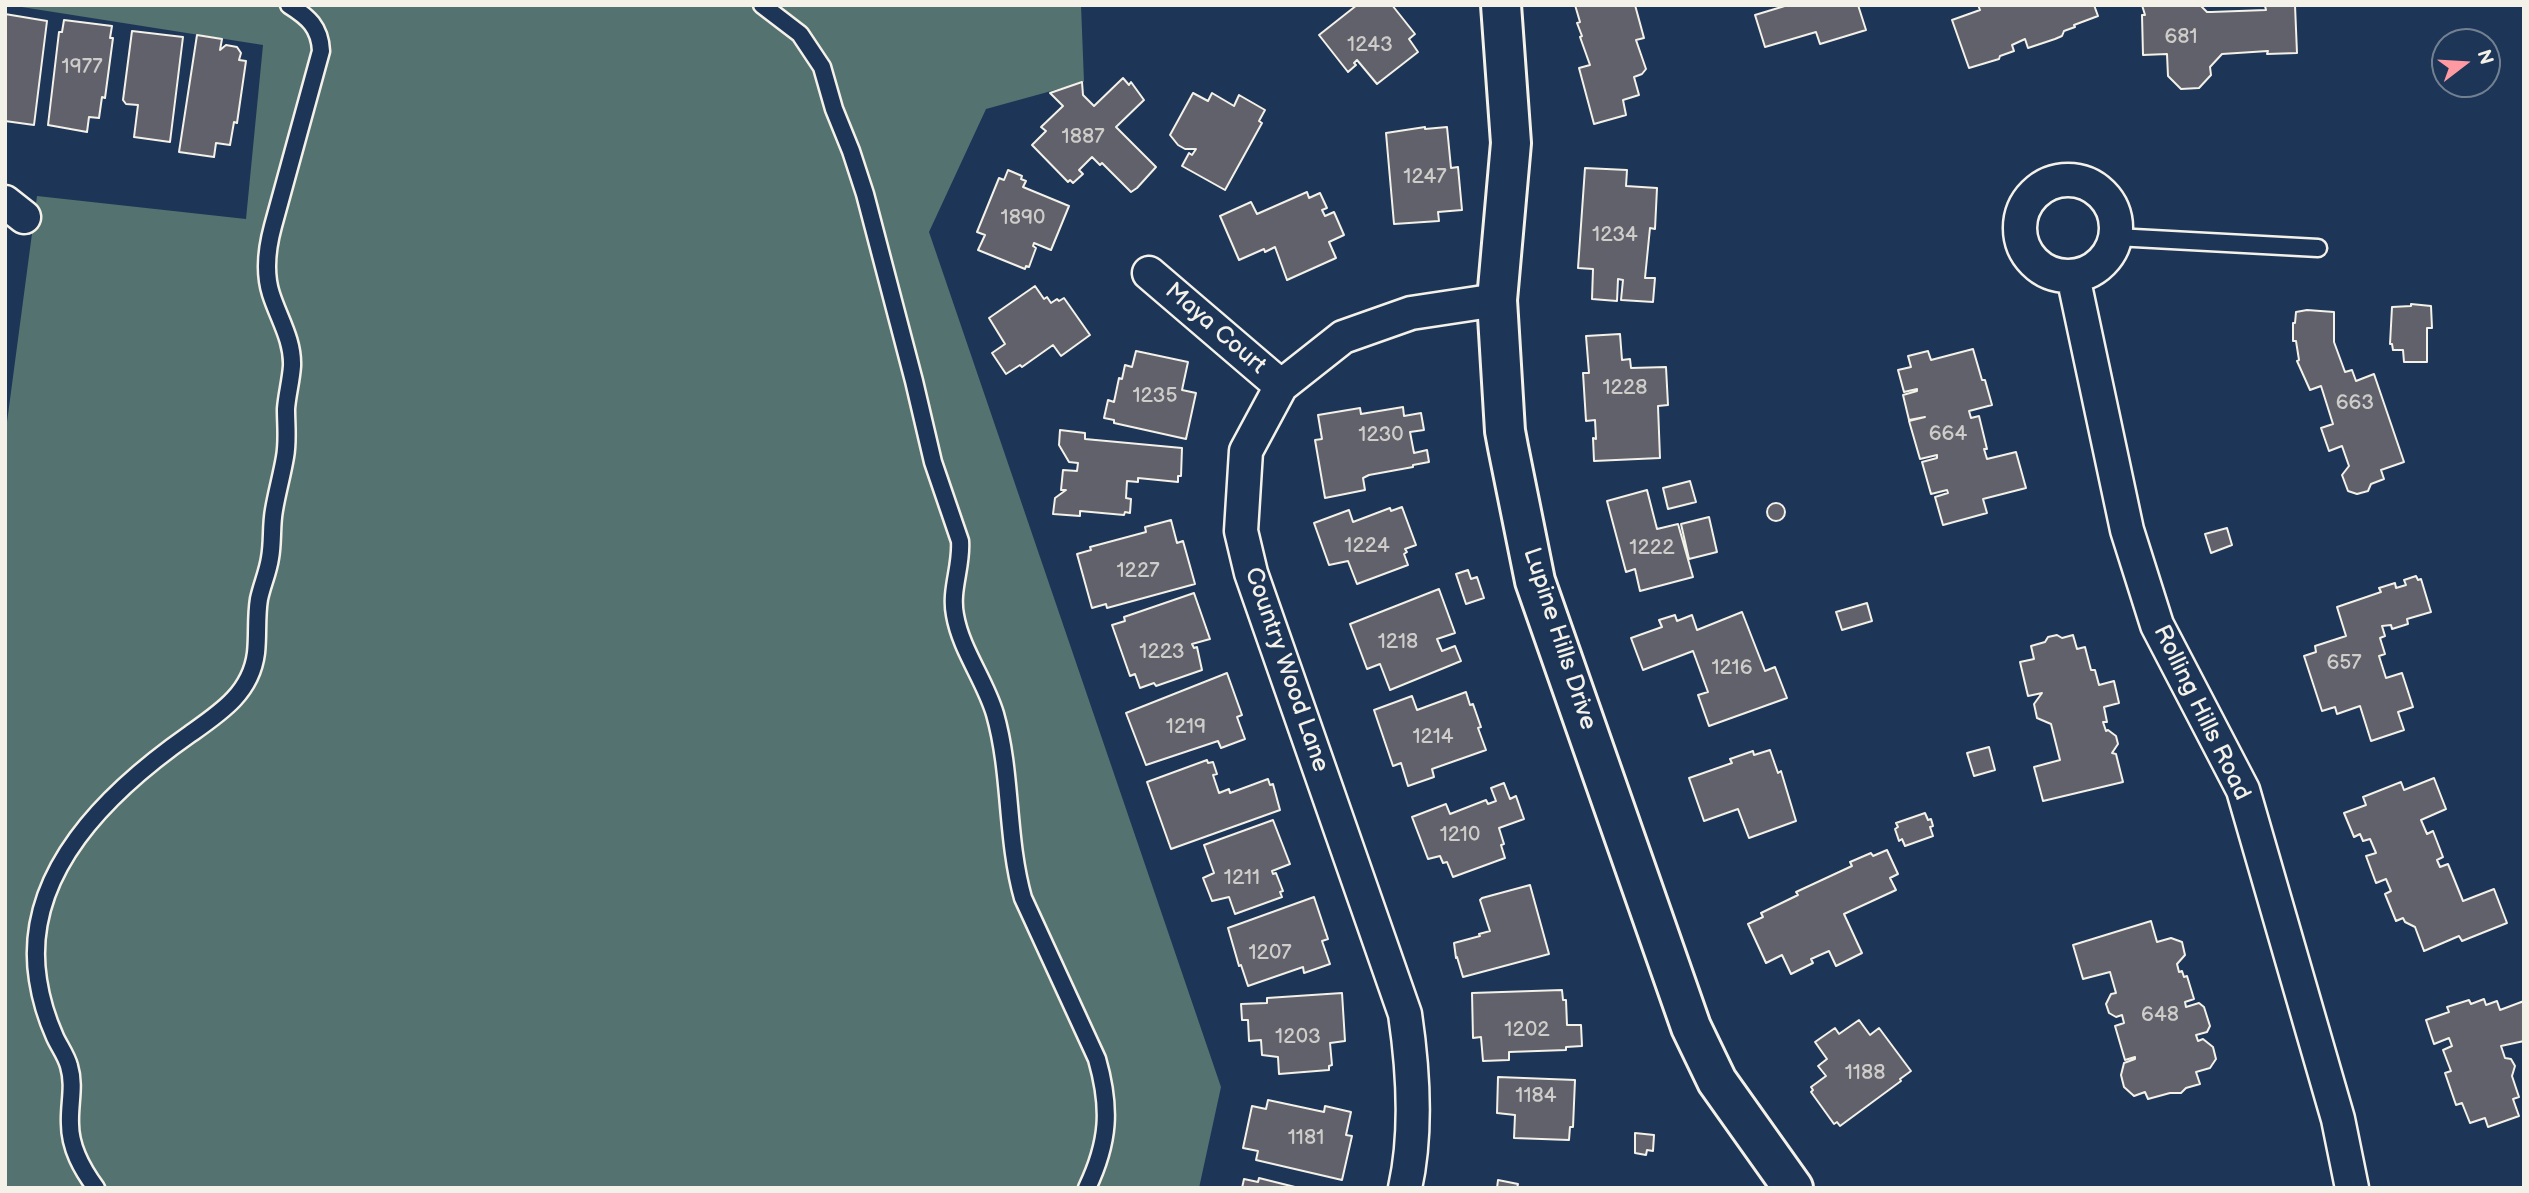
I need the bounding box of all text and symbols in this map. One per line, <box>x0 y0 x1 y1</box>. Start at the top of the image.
house number: 681 <box>2164 25 2198 51</box>
north arrow <box>2431 28 2501 98</box>
house number: 1243 <box>1347 33 1393 59</box>
text: N <box>2472 47 2498 67</box>
house number: 1977 <box>62 55 102 81</box>
house number: 1887 <box>1062 125 1104 151</box>
house number: 1247 <box>1403 165 1447 191</box>
house number: 1890 <box>1001 206 1045 232</box>
house number: 1234 <box>1592 223 1638 249</box>
street label: Maya Court <box>1159 277 1271 381</box>
house number: 1228 <box>1602 376 1648 402</box>
house number: 1235 <box>1132 384 1178 410</box>
house number: 663 <box>2336 391 2374 417</box>
house number: 664 <box>1929 422 1967 448</box>
house number: 1230 <box>1358 423 1404 449</box>
house number: 1224 <box>1344 534 1390 560</box>
house number: 1222 <box>1629 536 1675 562</box>
street label: Lupine Hills Drive <box>1516 544 1602 734</box>
house number: 1227 <box>1116 559 1160 585</box>
street label: Country Wood Lane <box>1237 564 1335 776</box>
street label: Rolling Hills Road <box>2146 621 2256 805</box>
house number: 1218 <box>1378 630 1418 656</box>
house number: 1223 <box>1139 640 1185 666</box>
house number: 657 <box>2326 651 2362 677</box>
house number: 1216 <box>1711 656 1753 682</box>
house number: 1219 <box>1166 715 1206 741</box>
house number: 1214 <box>1412 725 1454 751</box>
house number: 1210 <box>1440 823 1480 849</box>
house number: 1211 <box>1224 866 1260 892</box>
house number: 1207 <box>1248 941 1292 967</box>
house number: 648 <box>2141 1003 2179 1029</box>
house number: 1202 <box>1504 1018 1550 1044</box>
house number: 1203 <box>1275 1025 1321 1051</box>
house number: 1188 <box>1845 1061 1885 1087</box>
house number: 1184 <box>1515 1084 1557 1110</box>
house number: 1181 <box>1288 1126 1324 1152</box>

